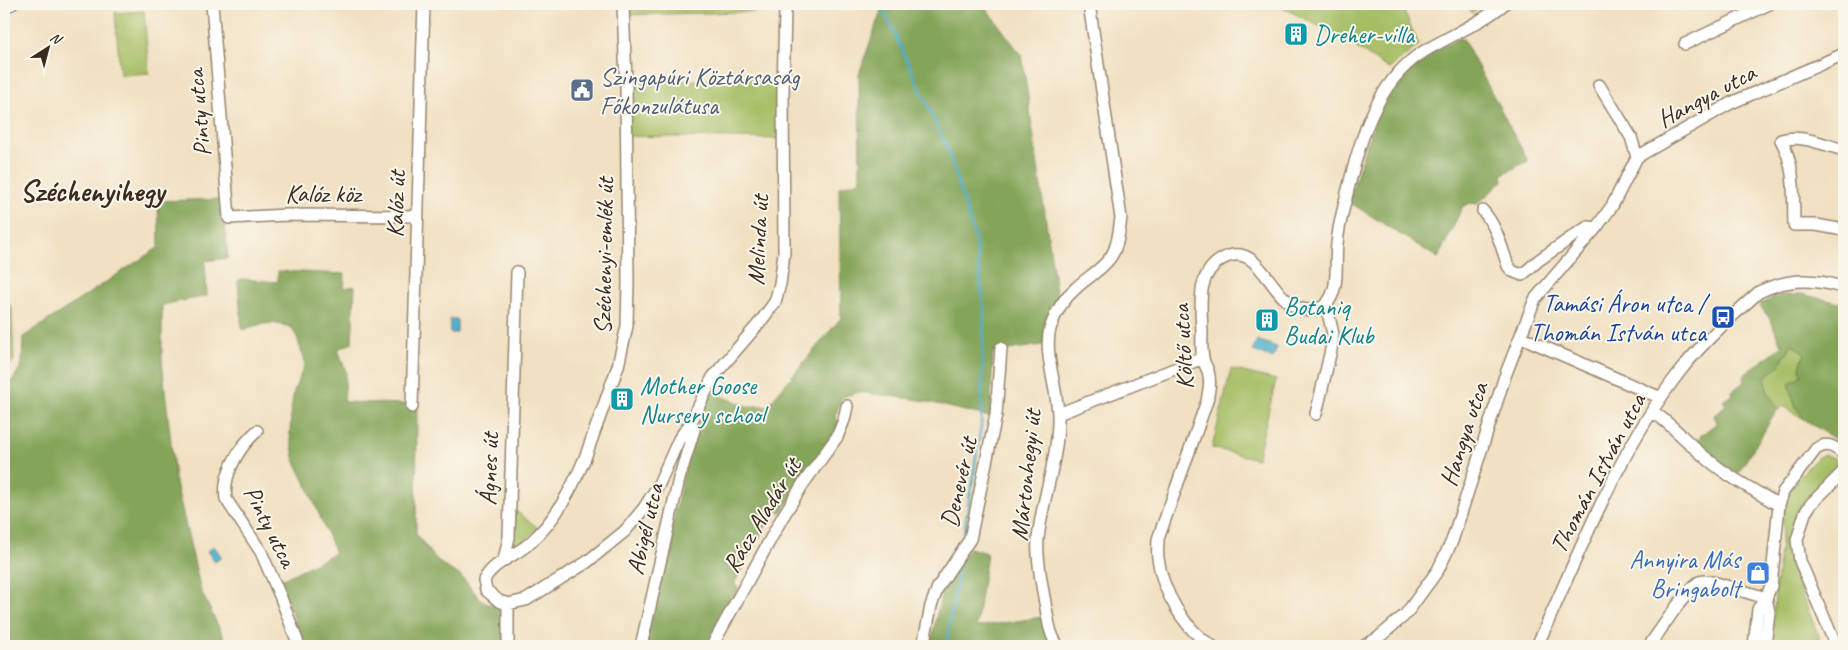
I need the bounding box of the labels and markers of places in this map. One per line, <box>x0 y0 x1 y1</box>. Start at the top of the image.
place label: Dreher-villa <box>1314 19 1416 51</box>
building icon: Dreher-villa <box>1283 21 1309 47</box>
place label: Szingapúri Köztársaság Főkonzulátusa <box>600 61 800 122</box>
public building icon: Szingapúri Köztársaság Főkonzulátusa <box>569 77 595 103</box>
place label: Tamási Áron utca / Thomán István utca <box>1530 288 1711 349</box>
place label: Botaniq Budai Klub <box>1284 291 1375 352</box>
bus stop icon: Tamási Áron utca / Thomán István utca <box>1710 304 1736 330</box>
building icon: Botaniq Budai Klub <box>1254 307 1280 333</box>
place label: Mother Goose Nursery school <box>640 370 770 431</box>
building icon: Mother Goose Nursery school <box>609 386 635 412</box>
place label: Annyira Más Bringabolt <box>1629 544 1744 605</box>
shop icon: Annyira Más Bringabolt <box>1745 560 1771 586</box>

